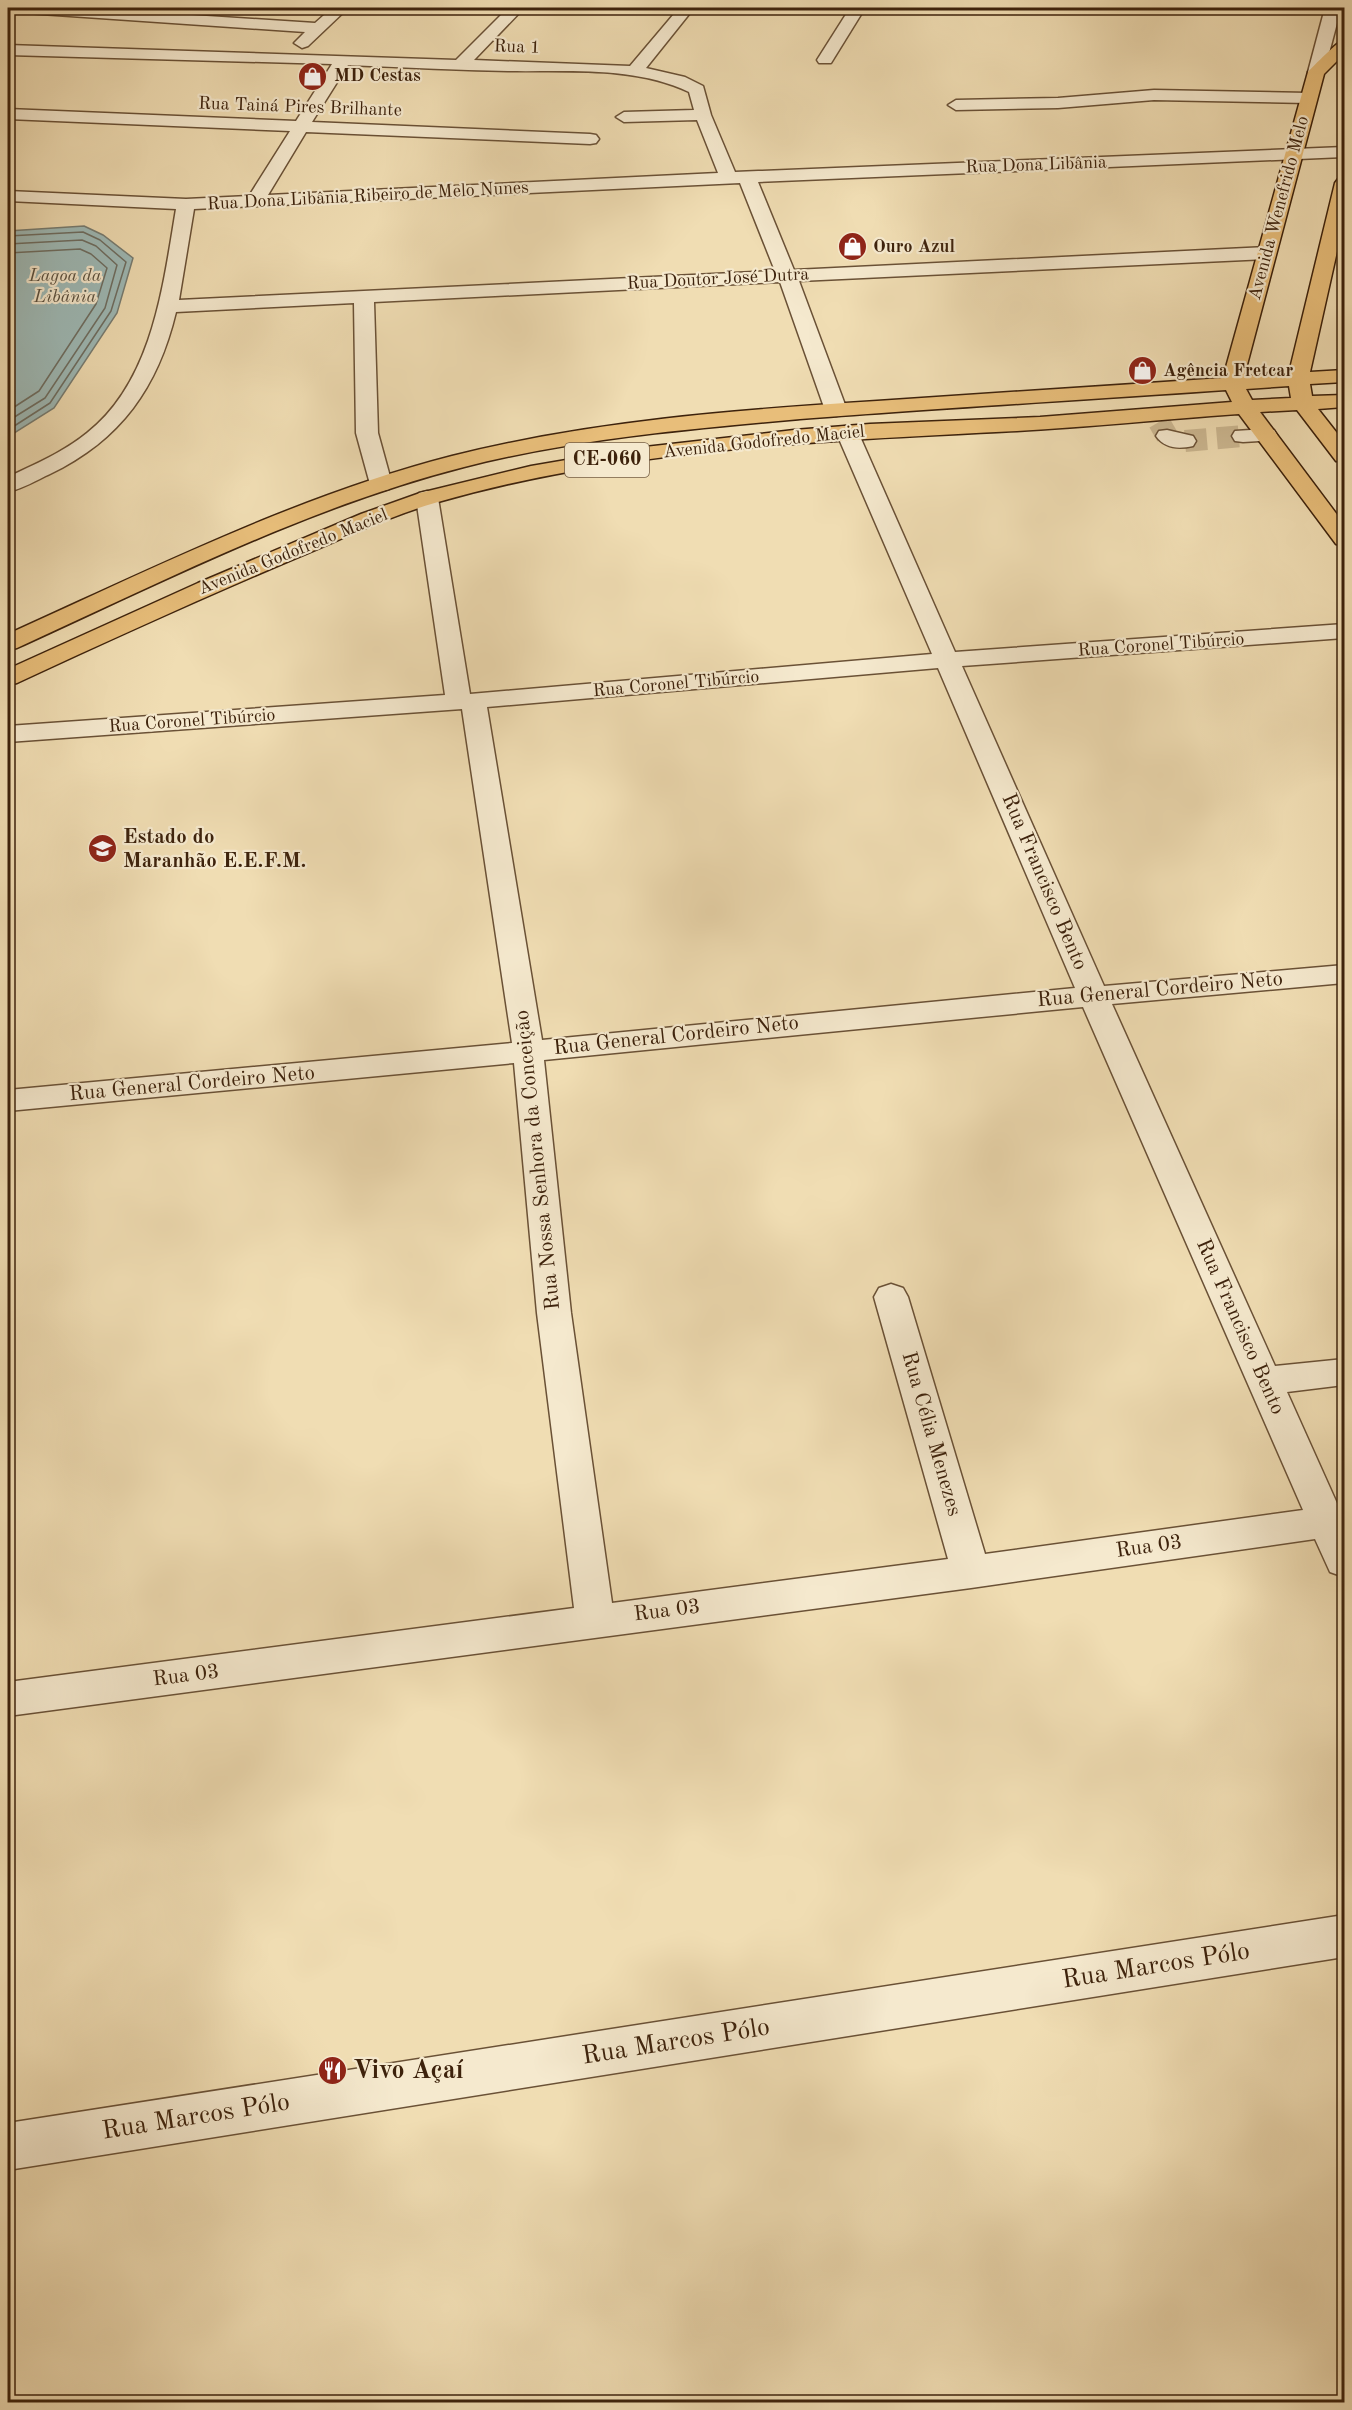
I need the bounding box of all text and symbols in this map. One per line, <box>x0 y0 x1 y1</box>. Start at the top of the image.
street label: Rua 1 <box>493 37 541 57</box>
shop icon: MD Cestas <box>297 60 329 92</box>
place label: MD Cestas <box>334 67 421 85</box>
street label: Rua Tainá Pires Brilhante <box>198 94 402 120</box>
street label: Avenida Wenefrido Melo <box>1246 114 1312 302</box>
street label: Rua Dona Libânia <box>965 154 1107 176</box>
street label: Rua Dona Libânia Ribeiro de Melo Nunes <box>207 179 530 213</box>
shop icon: Ouro Azul <box>836 231 868 263</box>
place label: Ouro Azul <box>873 238 955 256</box>
street label: Rua Doutor José Dutra <box>626 265 810 293</box>
water label: Lagoa da Libânia <box>28 267 102 306</box>
shop icon: Agência Fretcar <box>1126 355 1158 387</box>
place label: Agência Fretcar <box>1163 362 1293 380</box>
street label: Avenida Godofredo Maciel <box>662 422 866 462</box>
road number: CE-060 <box>565 443 649 477</box>
street label: Avenida Godofredo Maciel <box>196 506 390 598</box>
street label: Rua Coronel Tibúrcio <box>1077 630 1245 660</box>
street label: Rua Coronel Tibúrcio <box>592 668 760 700</box>
street label: Rua Coronel Tibúrcio <box>108 706 276 736</box>
street label: Rua Francisco Bento <box>997 791 1091 973</box>
place label: Estado do Maranhão E.E.F.M. <box>123 827 306 872</box>
school or university icon: Estado do Maranhão E.E.F.M. <box>86 833 118 865</box>
street label: Rua General Cordeiro Neto <box>1036 969 1284 1011</box>
street label: Rua Nossa Senhora da Conceição <box>512 1009 564 1311</box>
street label: Rua General Cordeiro Neto <box>552 1013 800 1059</box>
street label: Rua General Cordeiro Neto <box>68 1063 316 1105</box>
street label: Rua Francisco Bento <box>1192 1236 1288 1418</box>
street label: Rua Célia Menezes <box>897 1349 965 1519</box>
street label: Rua 03 <box>1114 1532 1184 1562</box>
street label: Rua 03 <box>633 1597 701 1625</box>
street label: Rua 03 <box>152 1662 220 1690</box>
street label: Rua Marcos Pólo <box>1060 1938 1252 1994</box>
street label: Rua Marcos Pólo <box>580 2014 772 2070</box>
restaurant icon: Vivo Açaí <box>316 2055 348 2087</box>
place label: Vivo Açaí <box>353 2058 464 2084</box>
street label: Rua Marcos Pólo <box>100 2089 292 2145</box>

